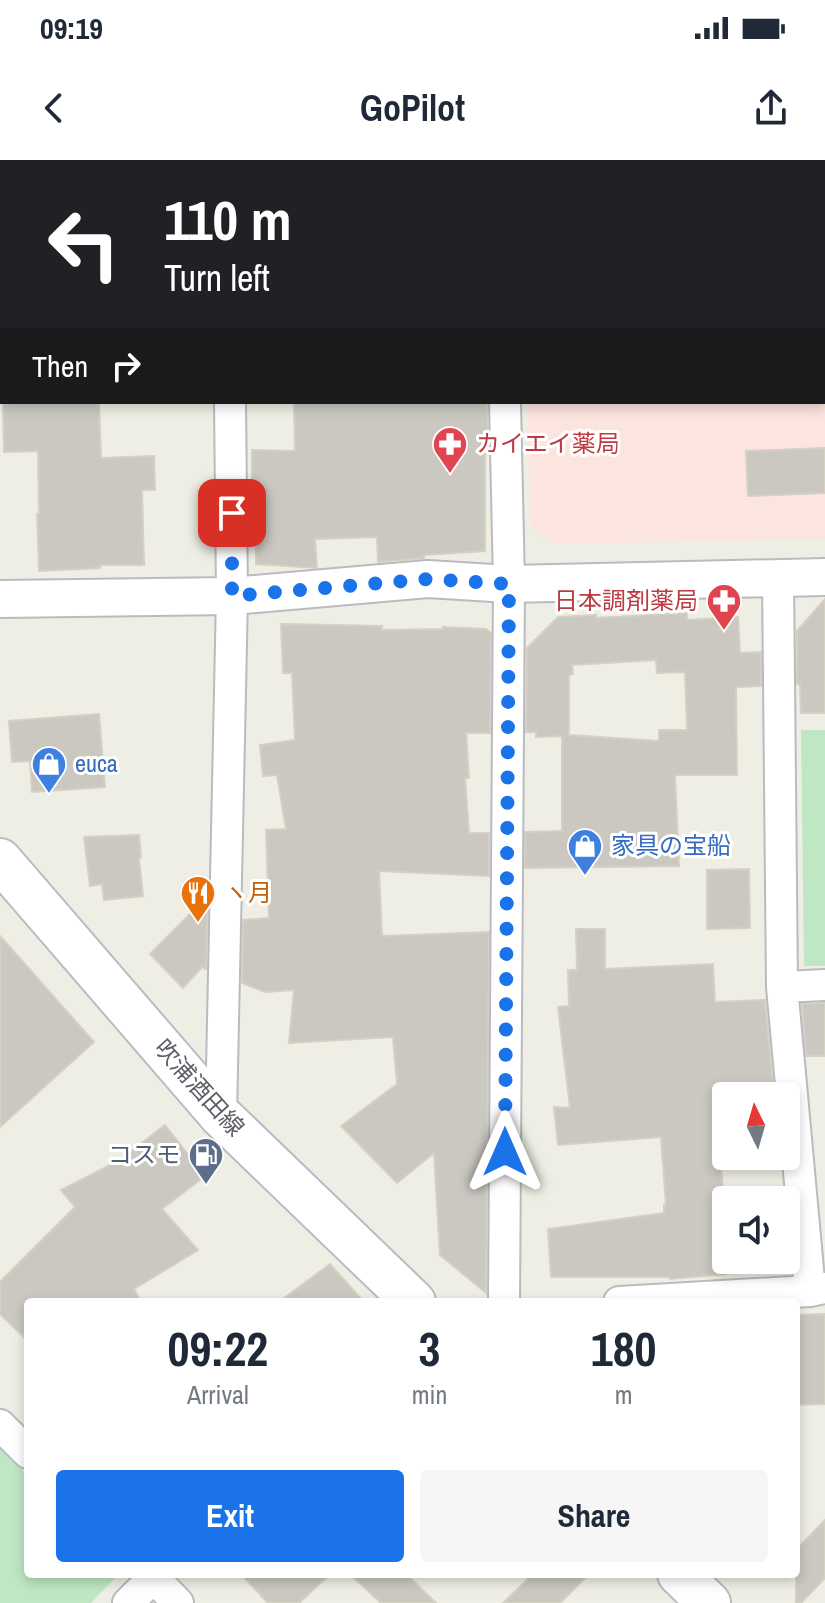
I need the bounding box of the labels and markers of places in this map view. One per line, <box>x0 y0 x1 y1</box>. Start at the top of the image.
pharmacy icon: カイエイ薬局 <box>431 425 469 475</box>
place label: カイエイ薬局 <box>476 427 620 459</box>
pin <box>198 479 266 547</box>
pharmacy icon: 日本調剤薬局 <box>705 582 743 632</box>
place label: 日本調剤薬局 <box>554 584 698 616</box>
shop icon: euca <box>30 745 68 795</box>
place label: euca <box>75 747 118 779</box>
shop icon: 家具の宝船 <box>566 827 604 877</box>
place label: 家具の宝船 <box>611 829 731 861</box>
restaurant icon: ヽ月 <box>179 874 217 924</box>
place label: ヽ月 <box>224 876 272 908</box>
fuel station icon: コスモ <box>187 1136 225 1186</box>
place label: コスモ <box>108 1138 180 1170</box>

